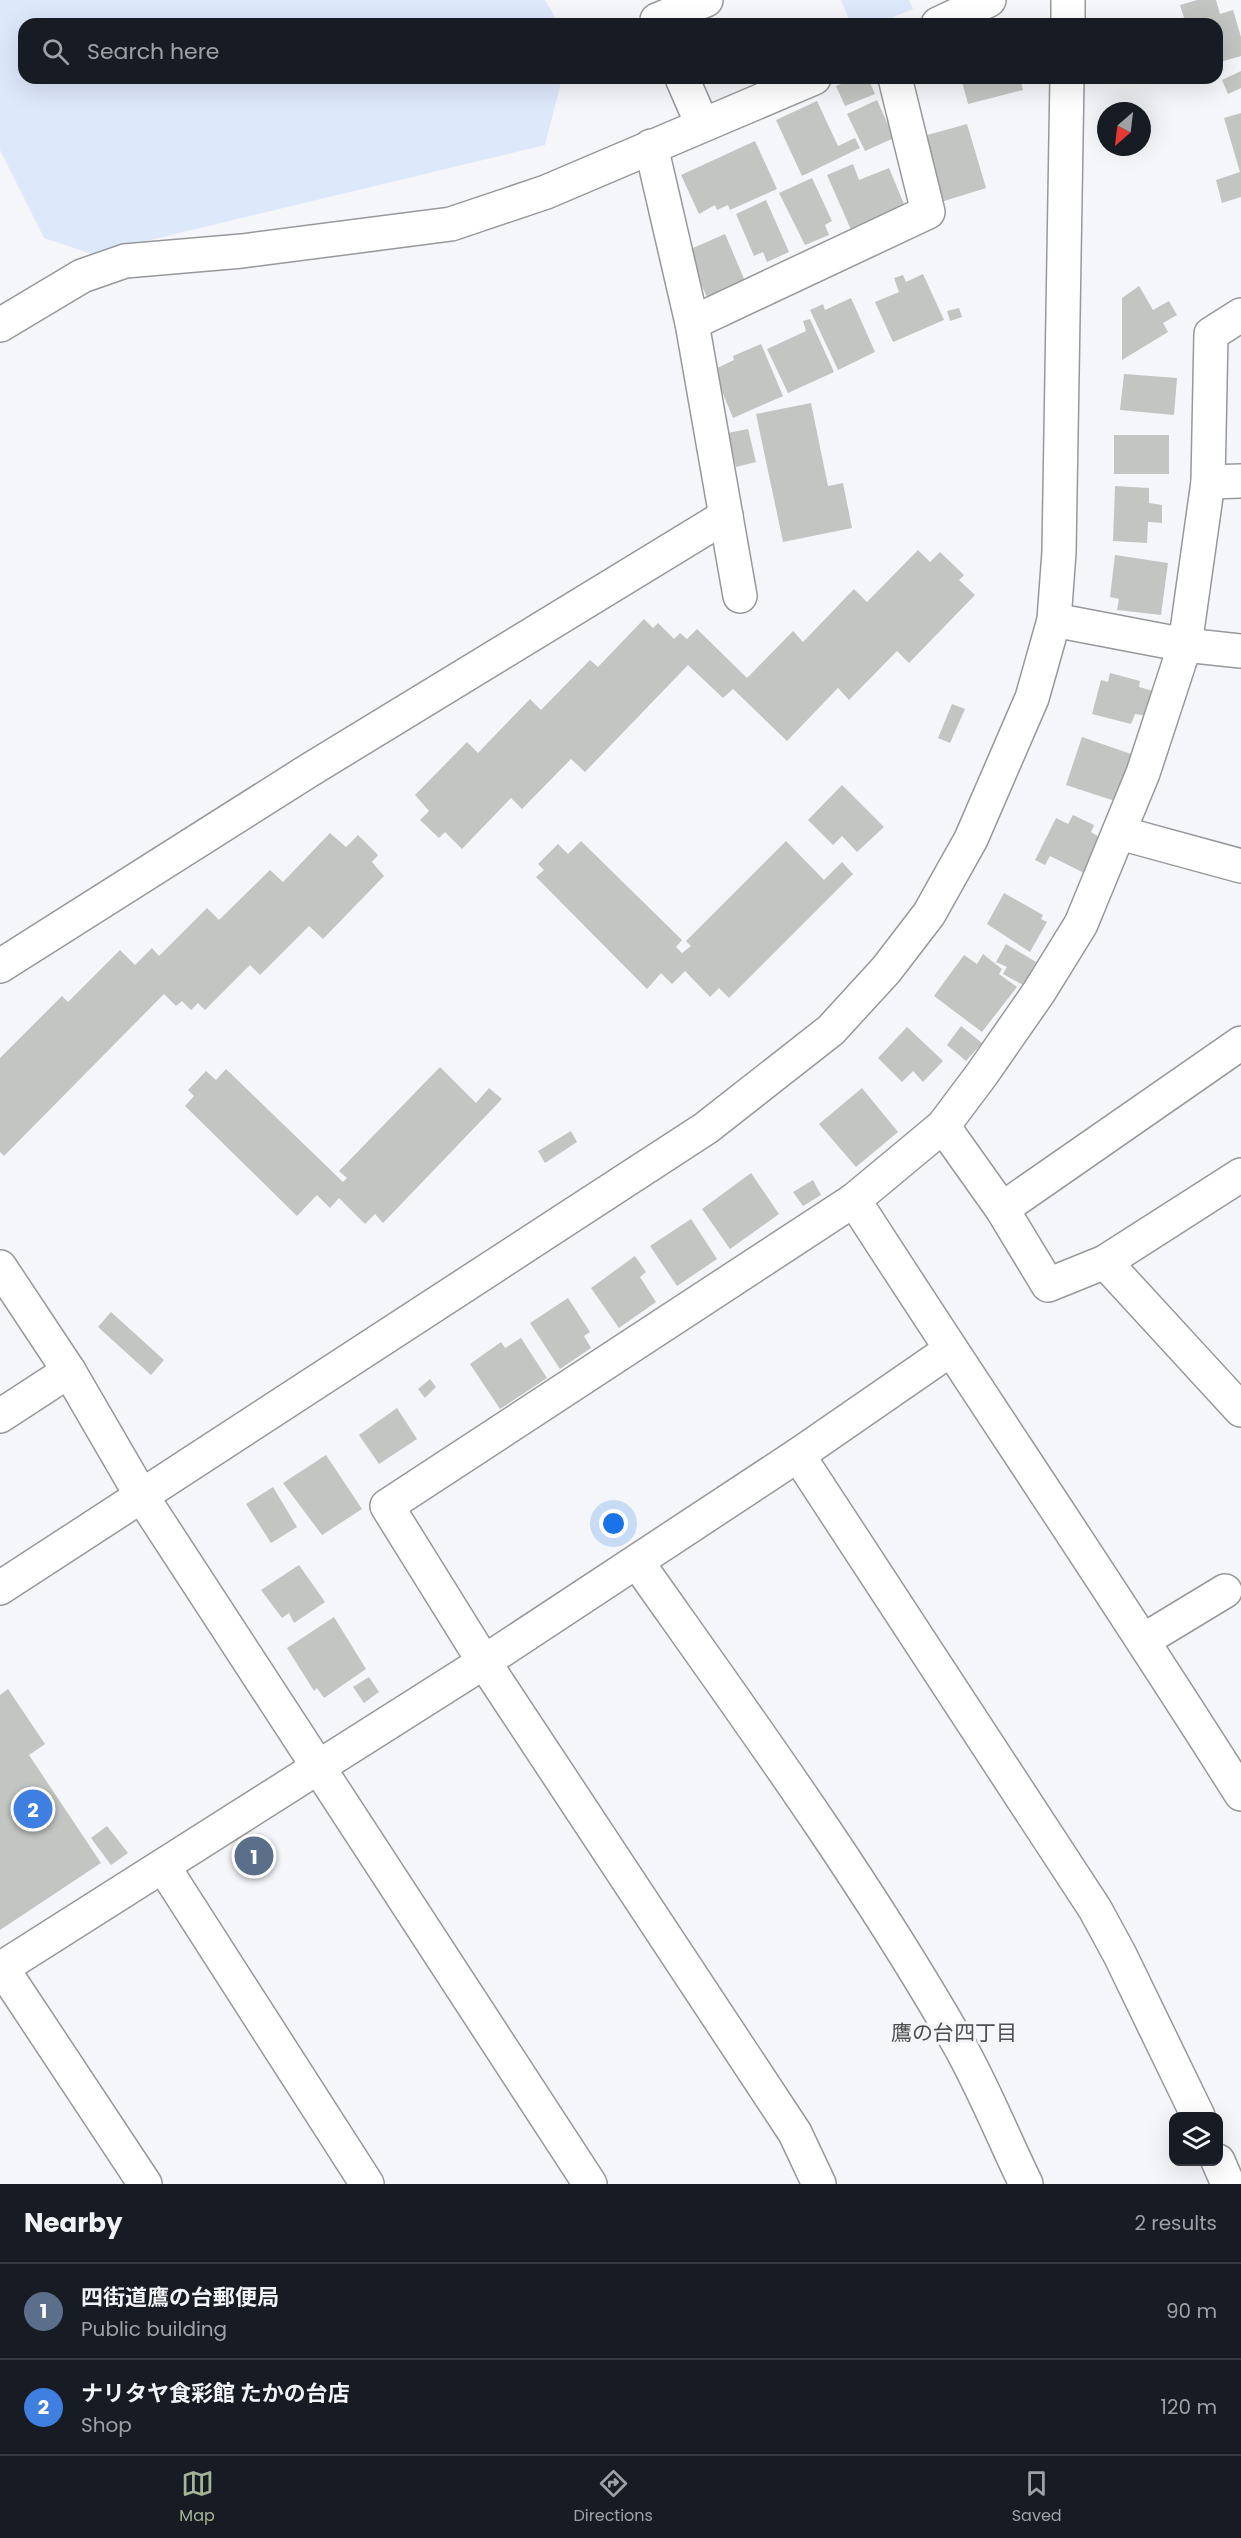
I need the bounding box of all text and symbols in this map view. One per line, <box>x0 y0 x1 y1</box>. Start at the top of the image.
search box <box>18 18 1223 84</box>
icon: search <box>39 35 72 68</box>
text: Search here <box>87 36 220 67</box>
north arrow <box>1097 102 1151 156</box>
your location <box>599 1509 628 1538</box>
pin: 2 <box>14 1786 52 1832</box>
pin: 1 <box>234 1834 274 1878</box>
district label: 鷹の台四丁目 <box>891 2018 1017 2047</box>
map controls <box>1169 2112 1223 2166</box>
button: layers <box>1169 2112 1223 2166</box>
text: Nearby <box>24 2205 122 2241</box>
text: 2 results <box>1134 2209 1217 2237</box>
text: 四街道鷹の台郵便局 <box>81 2282 279 2313</box>
text: 1 <box>40 2297 47 2325</box>
text: 90 m <box>1166 2297 1217 2325</box>
text: Public building <box>81 2315 227 2343</box>
text: ナリタヤ食彩館 たかの台店 <box>81 2378 350 2409</box>
text: 2 <box>38 2393 49 2421</box>
text: 120 m <box>1161 2393 1217 2421</box>
text: Shop <box>81 2411 132 2439</box>
tab: Map <box>179 2467 215 2528</box>
tab: Directions <box>574 2467 653 2528</box>
tab: Saved <box>1012 2467 1062 2528</box>

